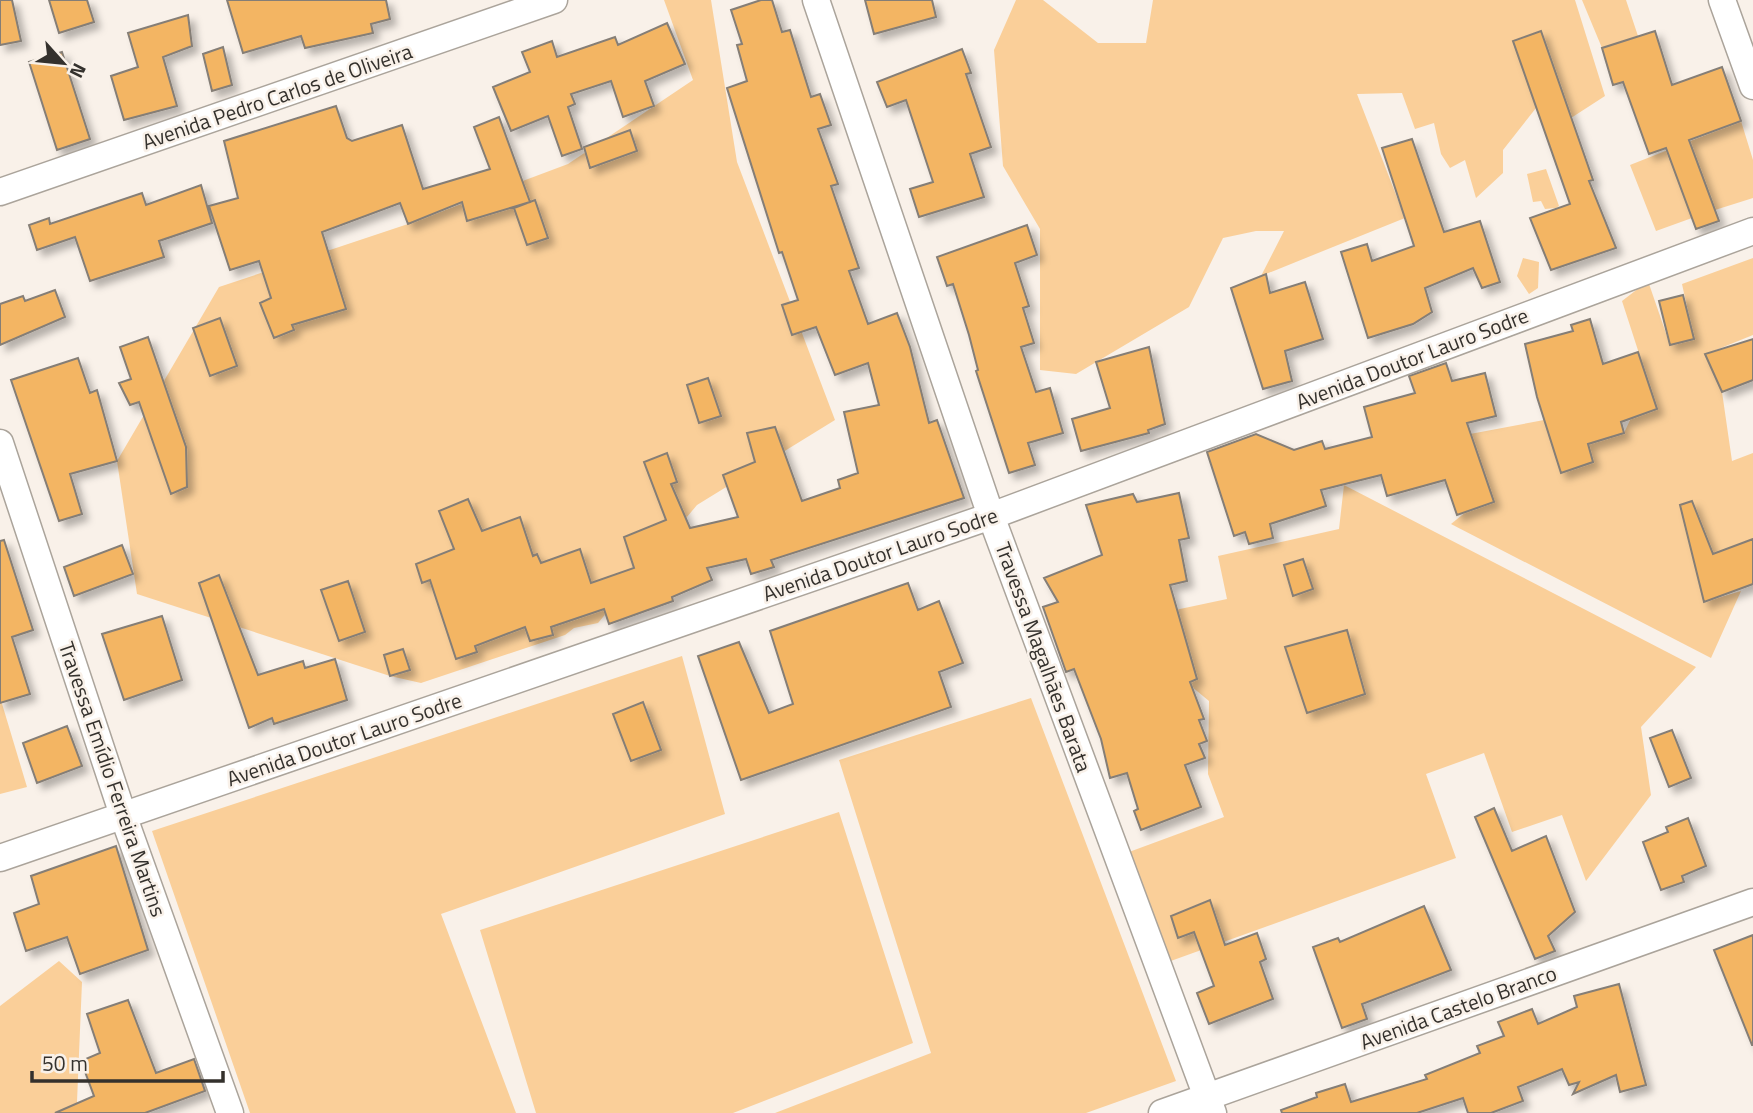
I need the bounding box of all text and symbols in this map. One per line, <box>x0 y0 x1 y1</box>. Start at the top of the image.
north arrow <box>28 28 98 98</box>
street label: Avenida Pedro Carlos de Oliveira <box>138 35 417 157</box>
text: N <box>63 58 95 83</box>
street label: Avenida Doutor Lauro Sodre <box>1291 299 1533 417</box>
street label: Avenida Doutor Lauro Sodre <box>758 499 1002 609</box>
street label: Travessa Magalhães Barata <box>988 538 1101 777</box>
street label: Travessa Emídio Ferreira Martins <box>51 637 175 921</box>
street label: Avenida Doutor Lauro Sodre <box>222 684 466 794</box>
street label: Avenida Castelo Branco <box>1355 957 1561 1057</box>
scale bar <box>32 1040 222 1084</box>
text: 50 m <box>42 1047 88 1079</box>

